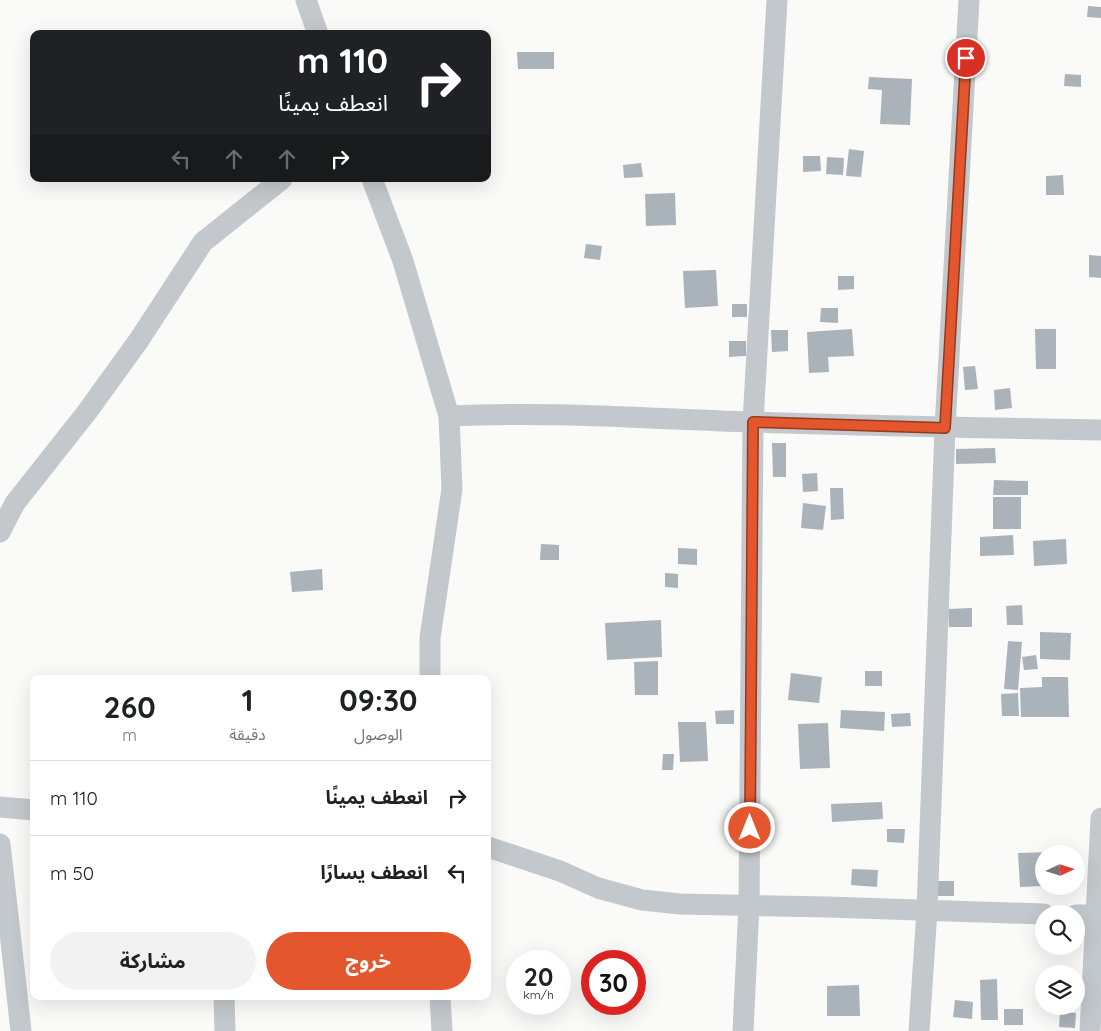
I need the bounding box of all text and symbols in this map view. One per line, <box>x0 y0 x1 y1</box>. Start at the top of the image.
pin <box>945 37 987 79</box>
text: 110 m <box>297 38 388 82</box>
icon: arrive <box>952 44 980 72</box>
icon: right <box>406 50 471 115</box>
text: انعطف يمينًا <box>278 89 388 117</box>
icon: left <box>167 145 195 173</box>
icon: ahead <box>220 145 248 173</box>
icon: ahead <box>273 145 301 173</box>
icon: right <box>326 145 354 173</box>
text: 1 <box>242 681 253 719</box>
text: 09:30 <box>339 681 417 719</box>
text: 260 <box>104 688 156 726</box>
text: دقيقة <box>229 724 266 744</box>
text: الوصول <box>354 724 403 744</box>
text: m <box>122 725 137 745</box>
icon: right <box>443 784 471 812</box>
text: انعطف يمينًا <box>326 785 428 809</box>
text: 110 m <box>50 786 98 810</box>
position arrow <box>723 801 775 853</box>
north arrow <box>1035 845 1085 895</box>
map controls <box>1035 845 1085 1015</box>
icon: left <box>443 859 471 887</box>
text: انعطف يسارًا <box>321 860 428 884</box>
text: 50 m <box>50 861 94 885</box>
button: search <box>1035 905 1085 955</box>
button: مشاركة <box>50 932 256 990</box>
button: خروج <box>266 932 471 990</box>
speed limit sign: 30 <box>581 950 646 1015</box>
text: 20 <box>524 961 553 992</box>
button: layers <box>1035 965 1085 1015</box>
text: km/h <box>523 987 554 1002</box>

